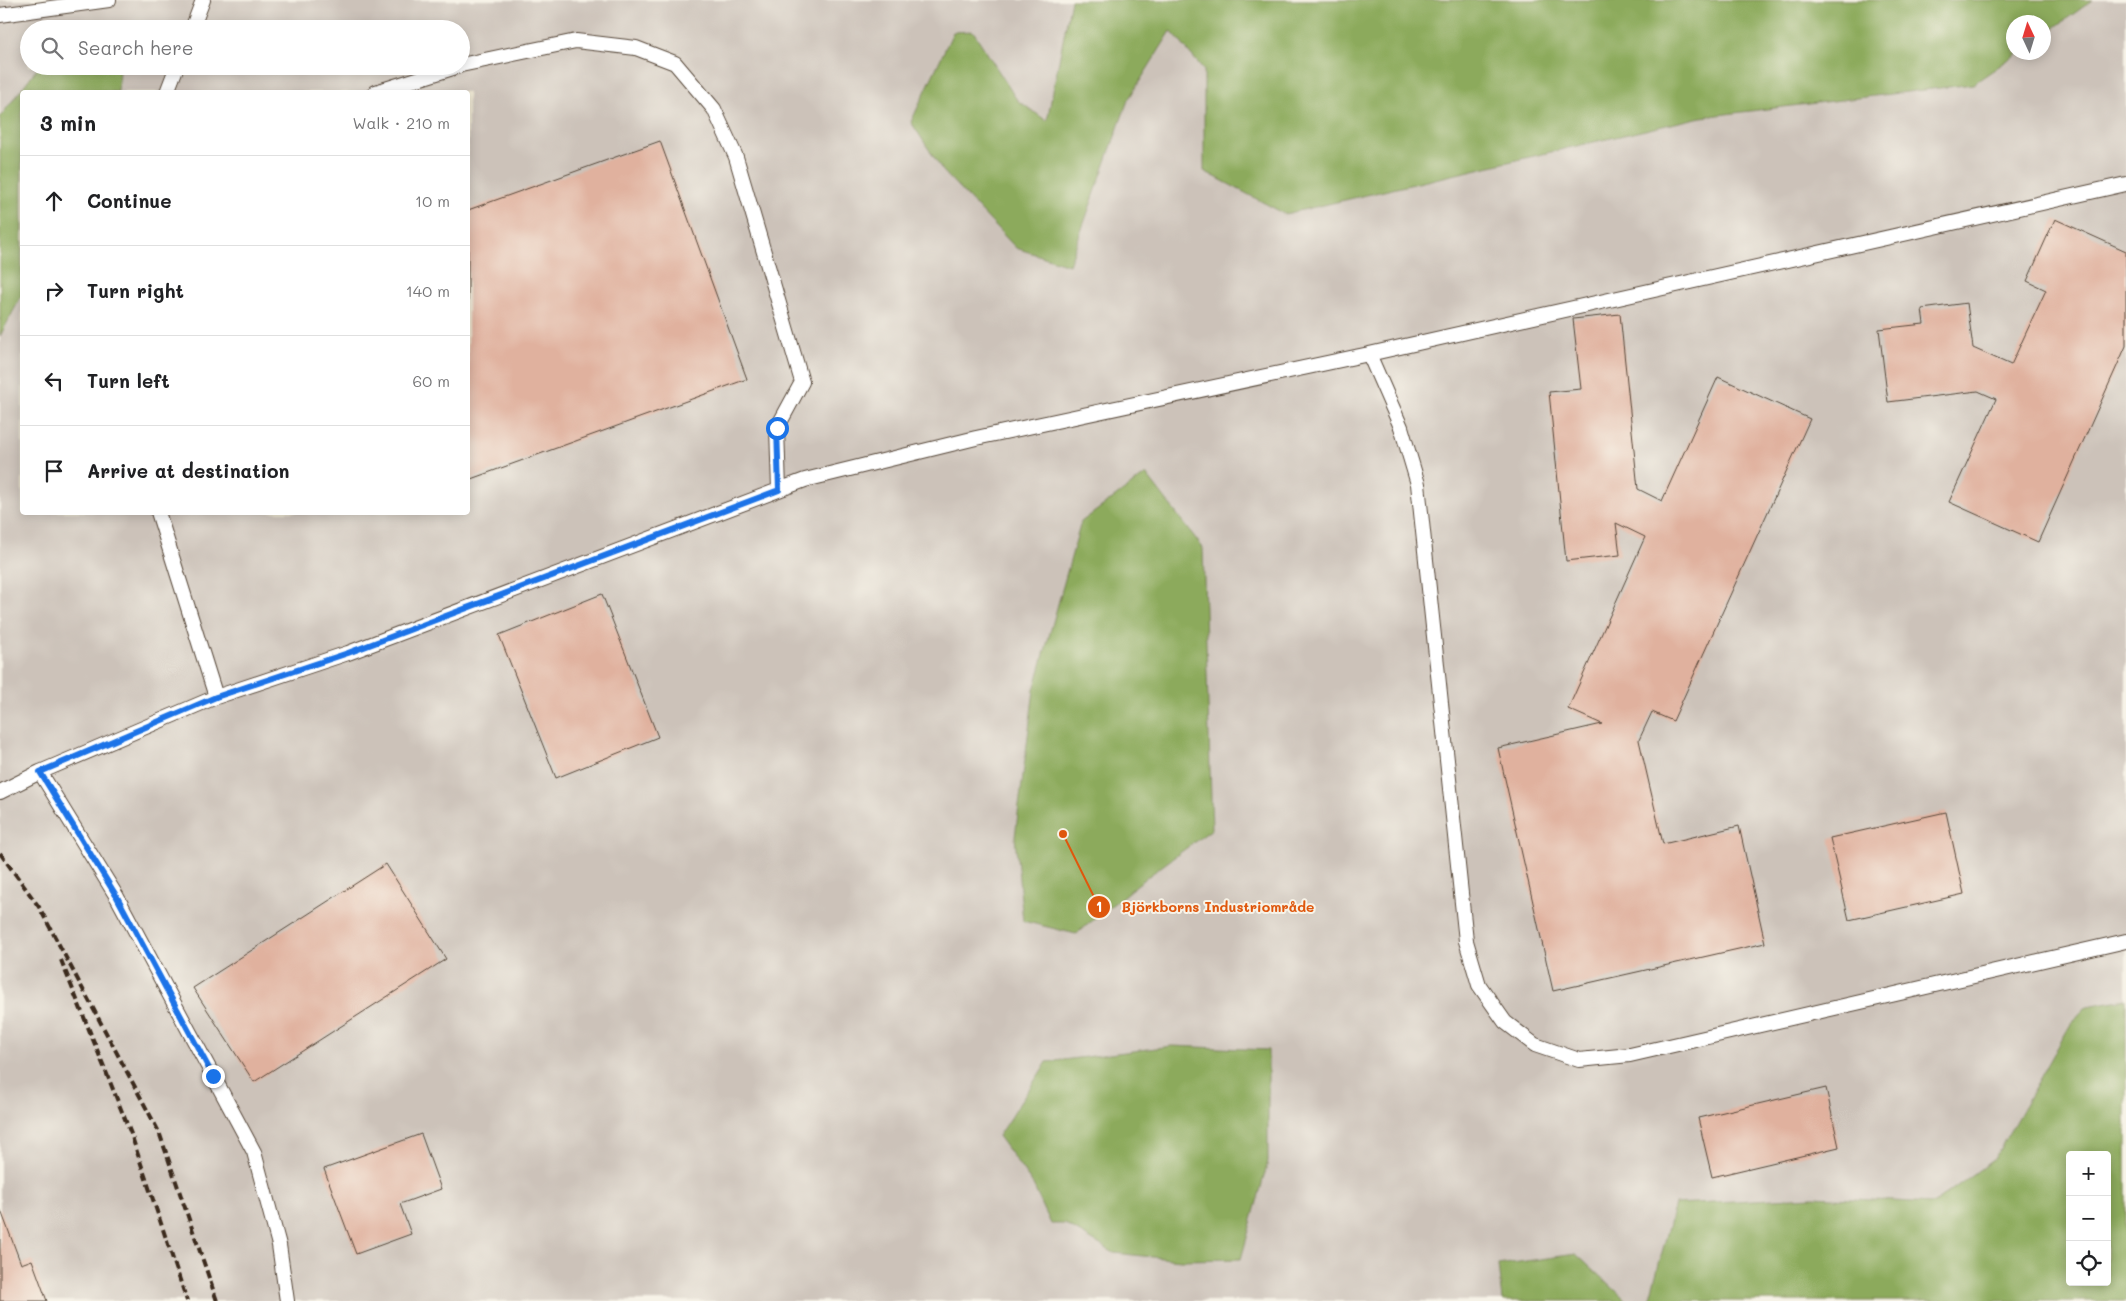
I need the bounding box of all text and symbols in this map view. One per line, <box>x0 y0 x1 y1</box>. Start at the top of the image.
north arrow <box>2006 15 2051 60</box>
search box <box>20 20 470 75</box>
icon: search <box>38 34 66 62</box>
text: Search here <box>78 35 194 60</box>
text: 3 min <box>40 109 96 136</box>
text: Walk · 210 m <box>352 112 450 133</box>
icon: ahead <box>40 187 68 215</box>
text: Continue <box>87 188 172 213</box>
text: 10 m <box>415 190 450 211</box>
icon: right <box>40 277 68 305</box>
text: Turn right <box>87 278 184 303</box>
text: 140 m <box>406 280 450 301</box>
icon: left <box>40 367 68 395</box>
text: Turn left <box>87 368 170 393</box>
text: 60 m <box>413 370 450 391</box>
route start <box>766 417 789 440</box>
icon: arrive <box>40 457 68 485</box>
text: Arrive at destination <box>87 458 290 483</box>
callout: Björkborns Industriområde <box>1087 892 1325 921</box>
text: 1 <box>1096 896 1102 916</box>
text: Björkborns Industriområde <box>1122 897 1314 916</box>
route end <box>202 1065 225 1088</box>
map controls <box>2066 1151 2111 1286</box>
button: + <box>2066 1151 2111 1196</box>
button: − <box>2066 1196 2111 1241</box>
button: locate <box>2066 1241 2111 1286</box>

